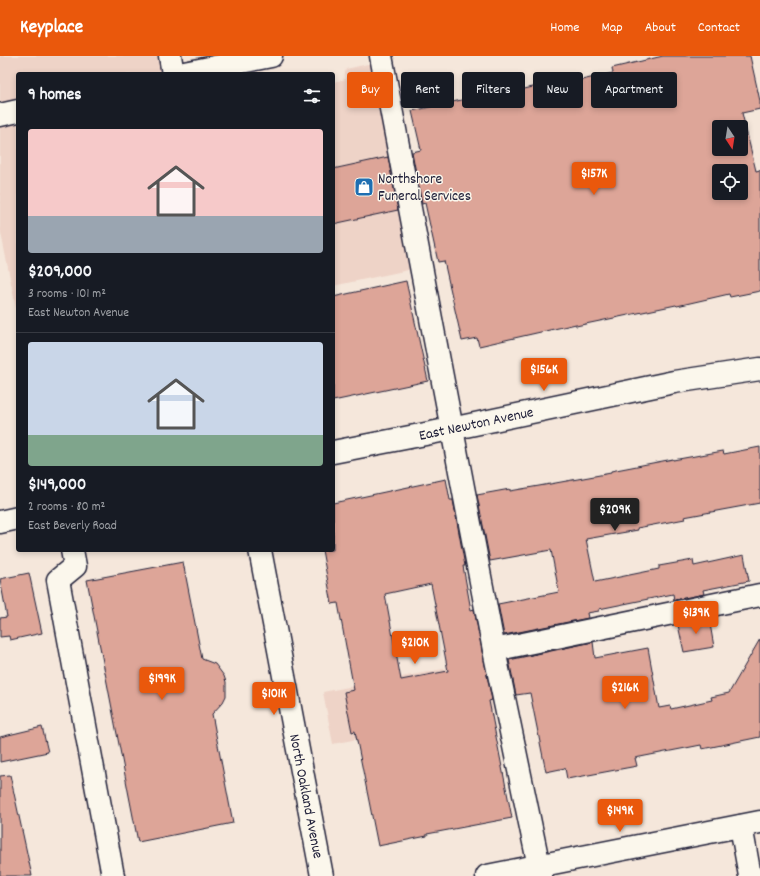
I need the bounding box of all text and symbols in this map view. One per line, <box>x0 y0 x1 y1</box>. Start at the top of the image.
text: Keyplace <box>20 15 83 42</box>
text: Home <box>550 18 579 38</box>
text: Map <box>601 18 623 38</box>
text: About <box>645 18 676 38</box>
text: Contact <box>698 18 740 38</box>
chip: Buy <box>347 72 393 108</box>
chip: Rent <box>401 72 454 108</box>
chip: Filters <box>462 72 525 108</box>
chip: New <box>533 72 583 108</box>
chip: Apartment <box>591 72 677 108</box>
text: 9 homes <box>28 84 81 108</box>
icon: filters <box>301 85 323 107</box>
north arrow <box>712 120 748 156</box>
map controls <box>712 120 748 200</box>
icon: home <box>140 155 212 227</box>
pin: $157K <box>566 162 622 196</box>
button: locate <box>712 164 748 200</box>
text: $157K <box>581 165 607 184</box>
place label: Northshore Funeral Services <box>378 169 471 208</box>
shop icon: Northshore Funeral Services <box>353 176 375 198</box>
text: $209,000 <box>28 261 92 285</box>
text: 3 rooms · 101 m² <box>28 285 106 304</box>
text: East Newton Avenue <box>28 304 129 323</box>
pin: $156K <box>516 358 572 392</box>
text: $156K <box>530 361 558 380</box>
icon: home <box>140 368 212 440</box>
street label: East Newton Avenue <box>417 402 536 448</box>
text: $149,000 <box>28 474 86 498</box>
text: 2 rooms · 80 m² <box>28 498 105 517</box>
pin: $209K <box>587 498 643 532</box>
text: $209K <box>599 501 631 520</box>
text: East Beverly Road <box>28 517 117 536</box>
pin: $139K <box>668 601 724 635</box>
text: $139K <box>682 604 710 623</box>
pin: $210K <box>387 631 443 665</box>
text: $210K <box>401 634 429 653</box>
pin: $199K <box>134 667 190 701</box>
text: $199K <box>148 670 176 689</box>
pin: $216K <box>597 676 653 710</box>
text: $216K <box>611 679 639 698</box>
pin: $101K <box>246 682 302 716</box>
text: $101K <box>261 685 287 704</box>
street label: North Oakland Avenue <box>282 732 328 861</box>
pin: $149K <box>592 799 648 833</box>
text: $149K <box>607 802 633 821</box>

